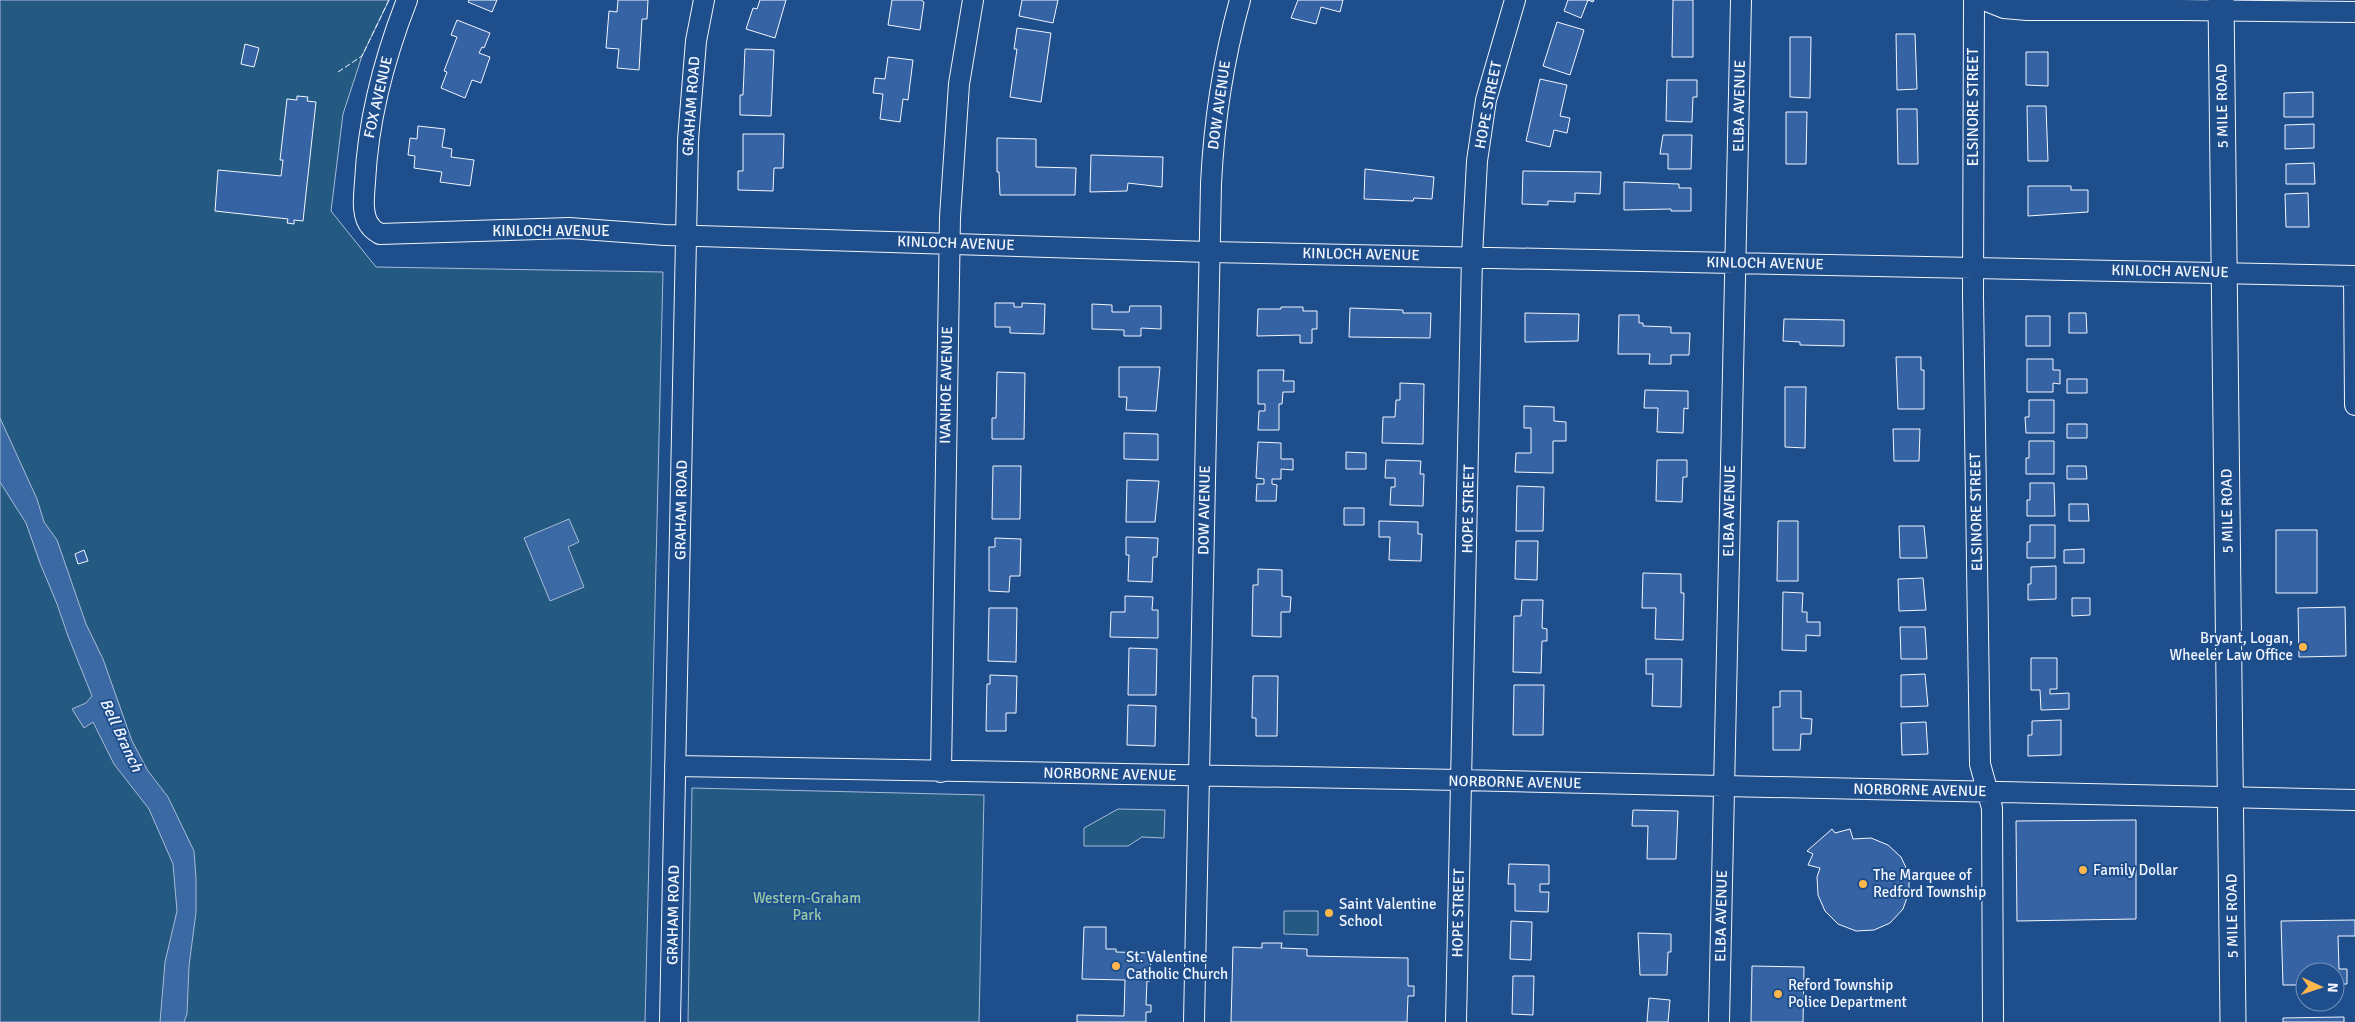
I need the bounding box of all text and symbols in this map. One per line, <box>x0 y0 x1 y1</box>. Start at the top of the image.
street label: ELSINORE STREET <box>1964 47 1982 166</box>
street label: FOX AVENUE <box>360 54 396 140</box>
street label: GRAHAM ROAD <box>679 56 703 156</box>
street label: DOW AVENUE <box>1204 59 1234 151</box>
street label: HOPE STREET <box>1471 59 1505 150</box>
street label: ELBA AVENUE <box>1729 60 1749 152</box>
street label: 5 MILE ROAD <box>2212 63 2232 149</box>
street label: KINLOCH AVENUE <box>492 222 610 240</box>
street label: KINLOCH AVENUE <box>897 232 1015 254</box>
street label: KINLOCH AVENUE <box>1302 244 1420 264</box>
street label: KINLOCH AVENUE <box>1706 253 1824 273</box>
street label: KINLOCH AVENUE <box>2111 261 2229 281</box>
street label: IVANHOE AVENUE <box>936 326 956 444</box>
street label: ELSINORE STREET <box>1966 452 1986 571</box>
street label: GRAHAM ROAD <box>671 460 691 560</box>
street label: HOPE STREET <box>1458 464 1478 554</box>
street label: DOW AVENUE <box>1194 465 1214 555</box>
street label: ELBA AVENUE <box>1719 465 1739 557</box>
street label: 5 MILE ROAD <box>2217 468 2237 554</box>
place label: Bryant, Logan, Wheeler Law Office <box>2170 629 2293 664</box>
marker: Bryant, Logan, Wheeler Law Office <box>2297 641 2309 653</box>
water label: Bell Branch <box>95 695 147 776</box>
street label: NORBORNE AVENUE <box>1043 764 1177 784</box>
street label: NORBORNE AVENUE <box>1448 772 1582 792</box>
street label: NORBORNE AVENUE <box>1853 780 1987 800</box>
place label: Family Dollar <box>2093 861 2178 879</box>
marker: Family Dollar <box>2077 864 2089 876</box>
street label: GRAHAM ROAD <box>663 865 683 965</box>
place label: The Marquee of Redford Township <box>1873 866 1986 901</box>
street label: HOPE STREET <box>1448 868 1468 958</box>
street label: ELBA AVENUE <box>1711 870 1731 962</box>
street label: 5 MILE ROAD <box>2222 873 2242 959</box>
marker: The Marquee of Redford Township <box>1857 878 1869 890</box>
park label: Western-Graham Park <box>753 889 861 924</box>
place label: Saint Valentine School <box>1339 895 1436 930</box>
marker: Saint Valentine School <box>1323 907 1335 919</box>
place label: St. Valentine Catholic Church <box>1126 948 1228 983</box>
marker: St. Valentine Catholic Church <box>1110 960 1122 972</box>
north arrow <box>2295 962 2345 1012</box>
place label: Reford Township Police Department <box>1788 976 1907 1011</box>
text: N <box>2324 982 2341 993</box>
marker: Reford Township Police Department <box>1772 988 1784 1000</box>

